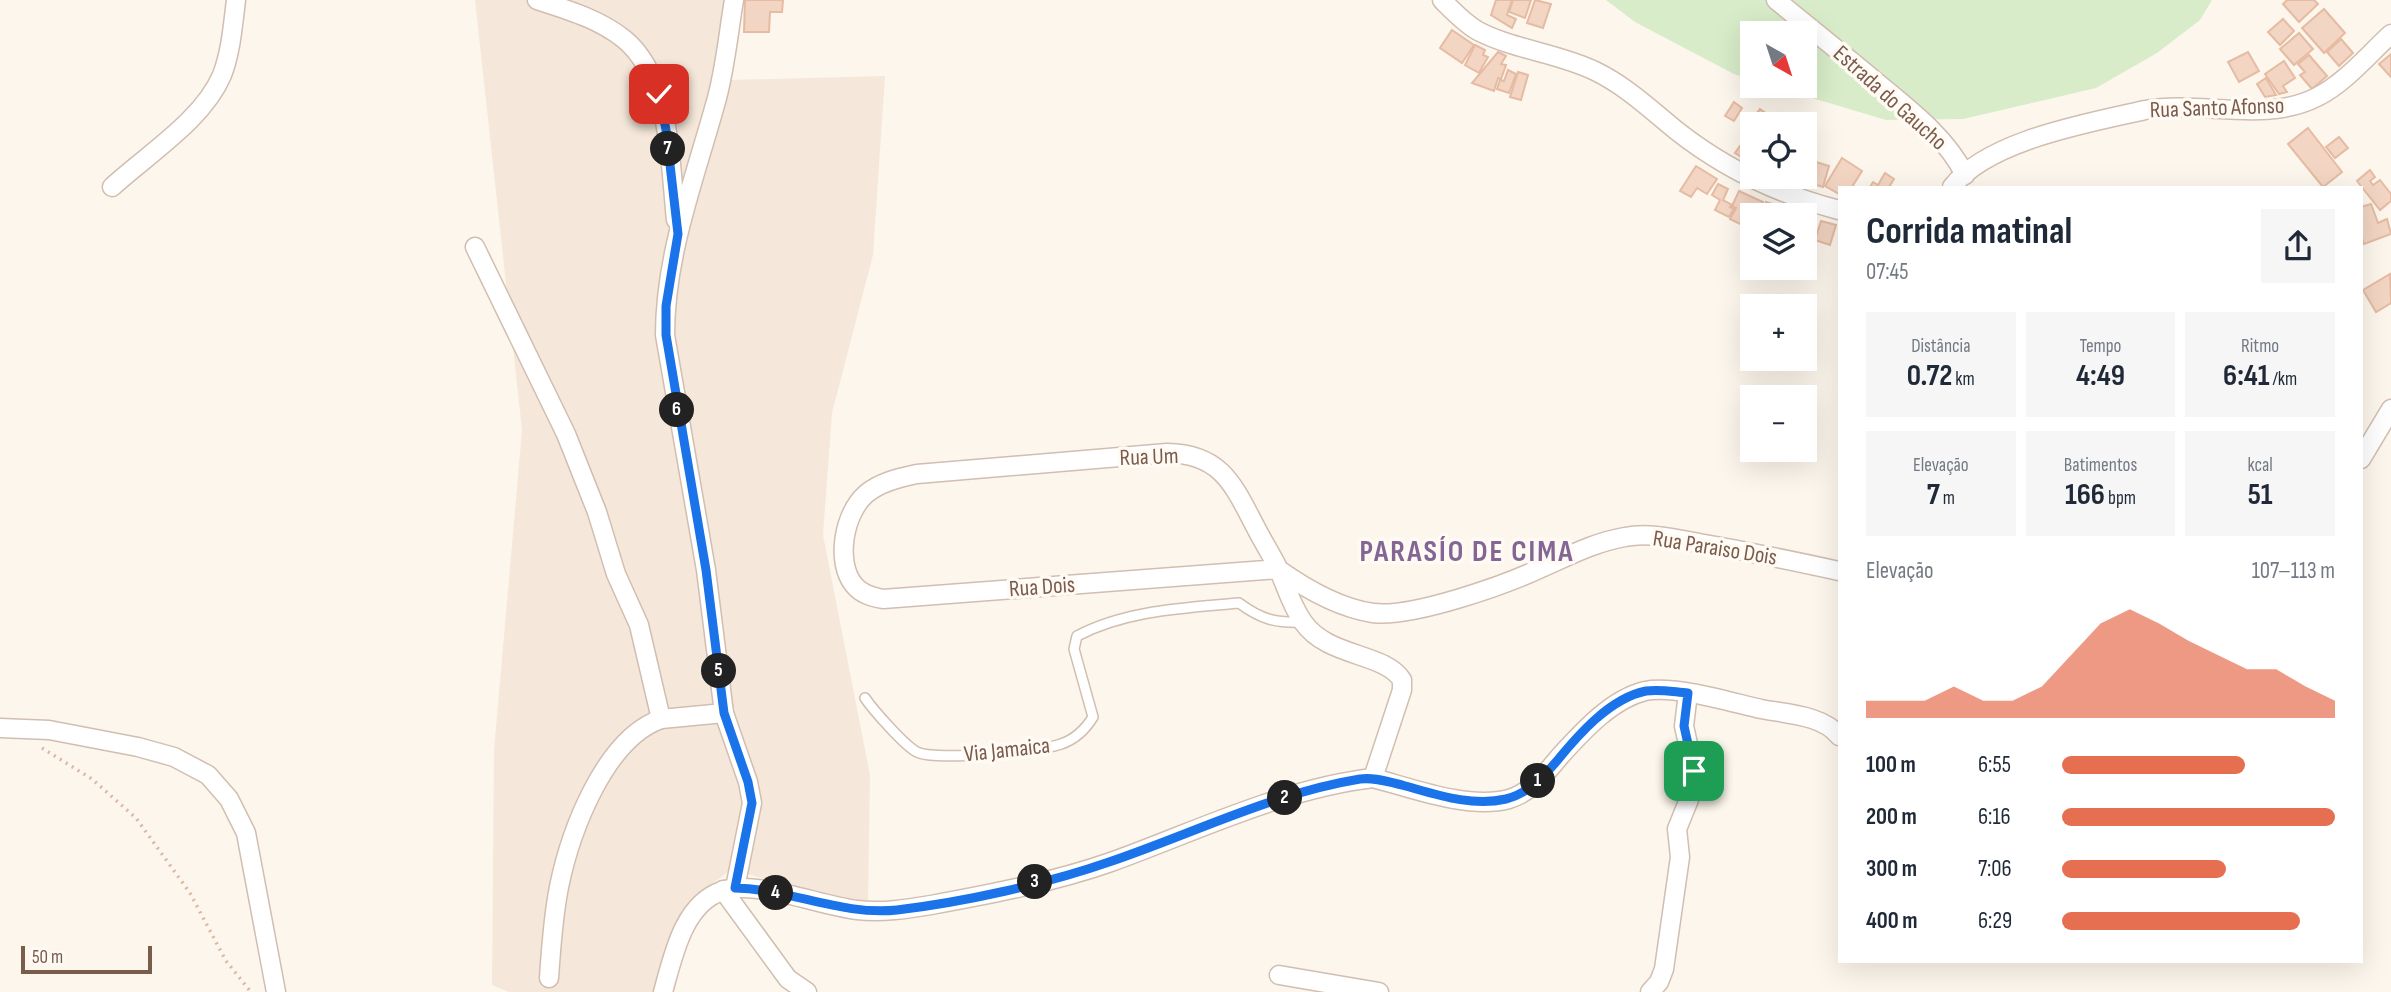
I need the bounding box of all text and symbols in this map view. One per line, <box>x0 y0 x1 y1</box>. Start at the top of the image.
north arrow <box>1740 21 1816 98</box>
map controls <box>1740 21 1817 462</box>
street label: Estrada do Gaucho <box>1827 40 1953 156</box>
pin <box>629 64 689 124</box>
icon: check <box>640 75 678 113</box>
street label: Rua Santo Afonso <box>2149 92 2285 124</box>
button: locate <box>1740 112 1817 189</box>
pin: 7 <box>650 132 686 166</box>
text: 7 <box>663 137 672 160</box>
button: layers <box>1740 203 1817 280</box>
text: Corrida matinal <box>1866 209 2072 254</box>
button: share <box>2261 209 2335 283</box>
text: 07:45 <box>1866 258 1909 286</box>
button: + <box>1740 294 1817 371</box>
text: Distância <box>1911 335 1970 358</box>
text: Tempo <box>2079 335 2122 358</box>
text: Ritmo <box>2241 335 2279 358</box>
text: 0.72 <box>1907 358 1952 394</box>
text: 4:49 <box>2076 358 2125 394</box>
text: 6:41 <box>2223 358 2270 394</box>
text: km <box>1952 368 1975 391</box>
text: /km <box>2270 368 2297 391</box>
button: − <box>1740 385 1817 462</box>
pin: 6 <box>660 392 694 428</box>
text: 6 <box>672 398 681 421</box>
street label: Rua Um <box>1119 442 1179 472</box>
text: Elevação <box>1913 454 1969 477</box>
text: Batimentos <box>2064 454 2137 477</box>
text: kcal <box>2248 454 2273 477</box>
text: 7 <box>1927 477 1940 513</box>
text: 166 <box>2065 477 2105 513</box>
text: 51 <box>2248 477 2273 513</box>
text: m <box>1940 487 1955 510</box>
text: bpm <box>2105 487 2136 510</box>
street label: Rua Paraiso Dois <box>1651 524 1779 572</box>
district label: PARASÍO DE CIMA <box>1360 534 1574 570</box>
text: Elevação <box>1866 557 1934 585</box>
text: 107–113 m <box>2252 557 2335 585</box>
street label: Rua Dois <box>1008 571 1076 603</box>
pin: 5 <box>702 654 736 688</box>
text: 5 <box>714 659 723 682</box>
street label: Via Jamaica <box>963 732 1051 768</box>
pin <box>1664 741 1724 801</box>
text: 100 m <box>1866 751 1916 779</box>
text: 6:55 <box>1978 751 2011 779</box>
icon: arrive <box>1675 752 1713 790</box>
pin: 1 <box>1520 764 1556 798</box>
text: 1 <box>1534 769 1541 792</box>
pin: 2 <box>1268 780 1302 816</box>
text: 2 <box>1280 786 1289 809</box>
text: 200 m <box>1866 803 1917 831</box>
text: 6:16 <box>1978 803 2011 831</box>
text: 300 m <box>1866 855 1917 883</box>
text: 7:06 <box>1978 855 2012 883</box>
pin: 3 <box>1018 864 1052 900</box>
text: 3 <box>1030 870 1039 893</box>
pin: 4 <box>758 876 794 910</box>
text: 4 <box>771 881 780 904</box>
text: 400 m <box>1866 907 1917 935</box>
text: 6:29 <box>1978 907 2012 935</box>
scale bar <box>21 943 152 975</box>
text: 50 m <box>32 946 63 969</box>

